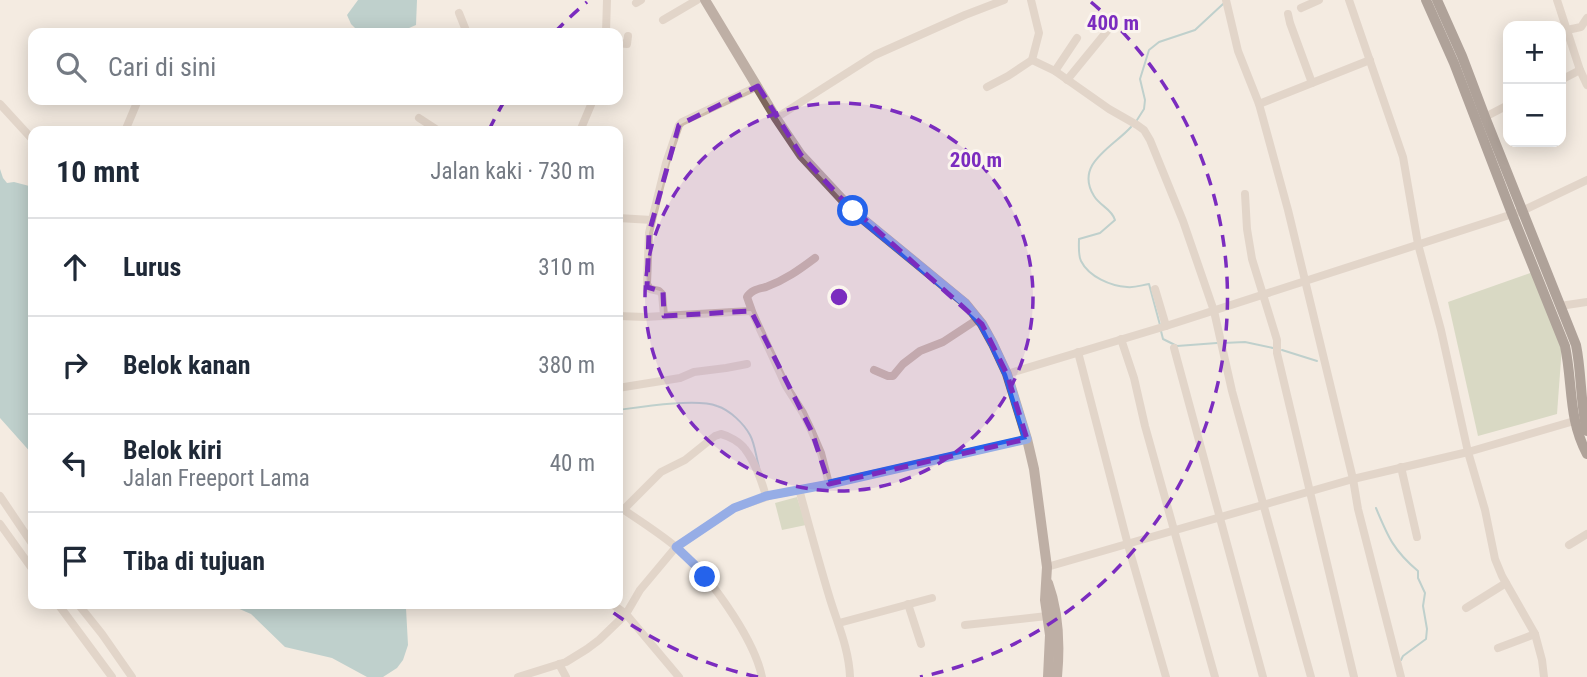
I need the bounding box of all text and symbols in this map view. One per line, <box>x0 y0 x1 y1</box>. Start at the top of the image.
text: 400 m <box>1087 11 1139 35</box>
map controls <box>1503 21 1566 147</box>
button: + <box>1503 21 1566 84</box>
search box <box>28 28 623 105</box>
icon: search <box>52 48 90 86</box>
text: Cari di sini <box>108 52 216 82</box>
button: − <box>1503 84 1566 147</box>
text: 200 m <box>950 148 1002 172</box>
text: 10 mnt <box>56 154 139 189</box>
text: Jalan kaki · 730 m <box>430 158 595 185</box>
route start <box>837 195 868 226</box>
icon: ahead <box>56 248 94 286</box>
text: Lurus <box>123 252 181 282</box>
text: 310 m <box>538 254 595 281</box>
centre of rings <box>827 285 851 309</box>
icon: right <box>56 346 94 384</box>
text: Belok kanan <box>123 350 250 380</box>
text: 380 m <box>538 352 595 379</box>
text: Belok kiri <box>123 435 222 465</box>
icon: left <box>56 444 94 482</box>
text: 40 m <box>550 450 595 477</box>
text: Jalan Freeport Lama <box>123 465 310 492</box>
icon: arrive <box>56 542 94 580</box>
text: Tiba di tujuan <box>123 546 265 576</box>
route end <box>689 561 720 592</box>

